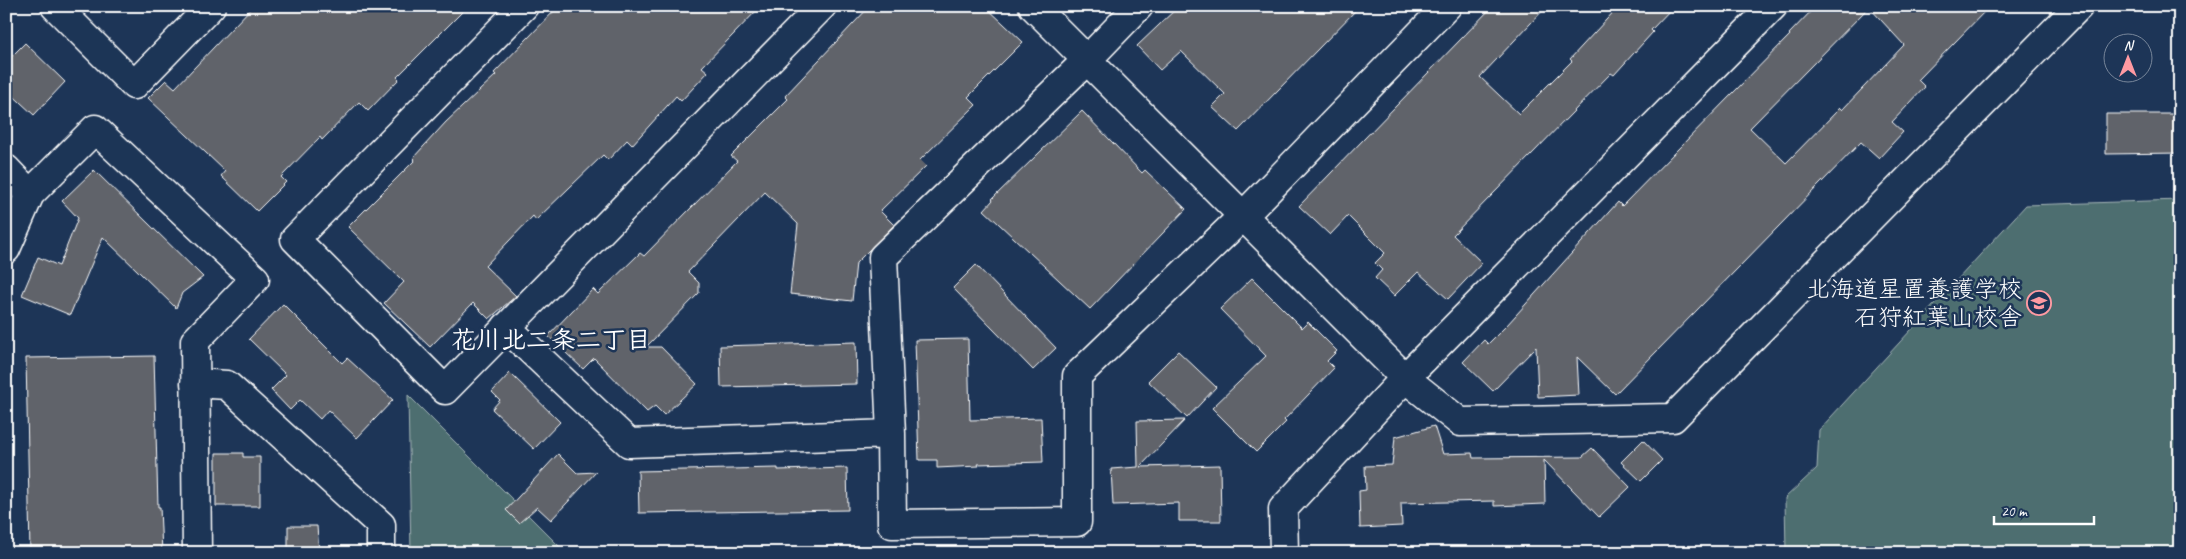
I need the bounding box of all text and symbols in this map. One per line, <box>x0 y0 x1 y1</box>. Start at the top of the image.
north arrow <box>2104 32 2154 82</box>
text: N <box>2124 37 2135 54</box>
place label: 北海道星置養護学校 石狩紅葉山校舎 <box>1806 274 2022 332</box>
school or university icon: 北海道星置養護学校 石狩紅葉山校舎 <box>2026 290 2052 316</box>
district label: 花川北二条二丁目 <box>451 324 651 356</box>
scale bar <box>1994 494 2094 526</box>
text: 20 m <box>2001 502 2028 521</box>

